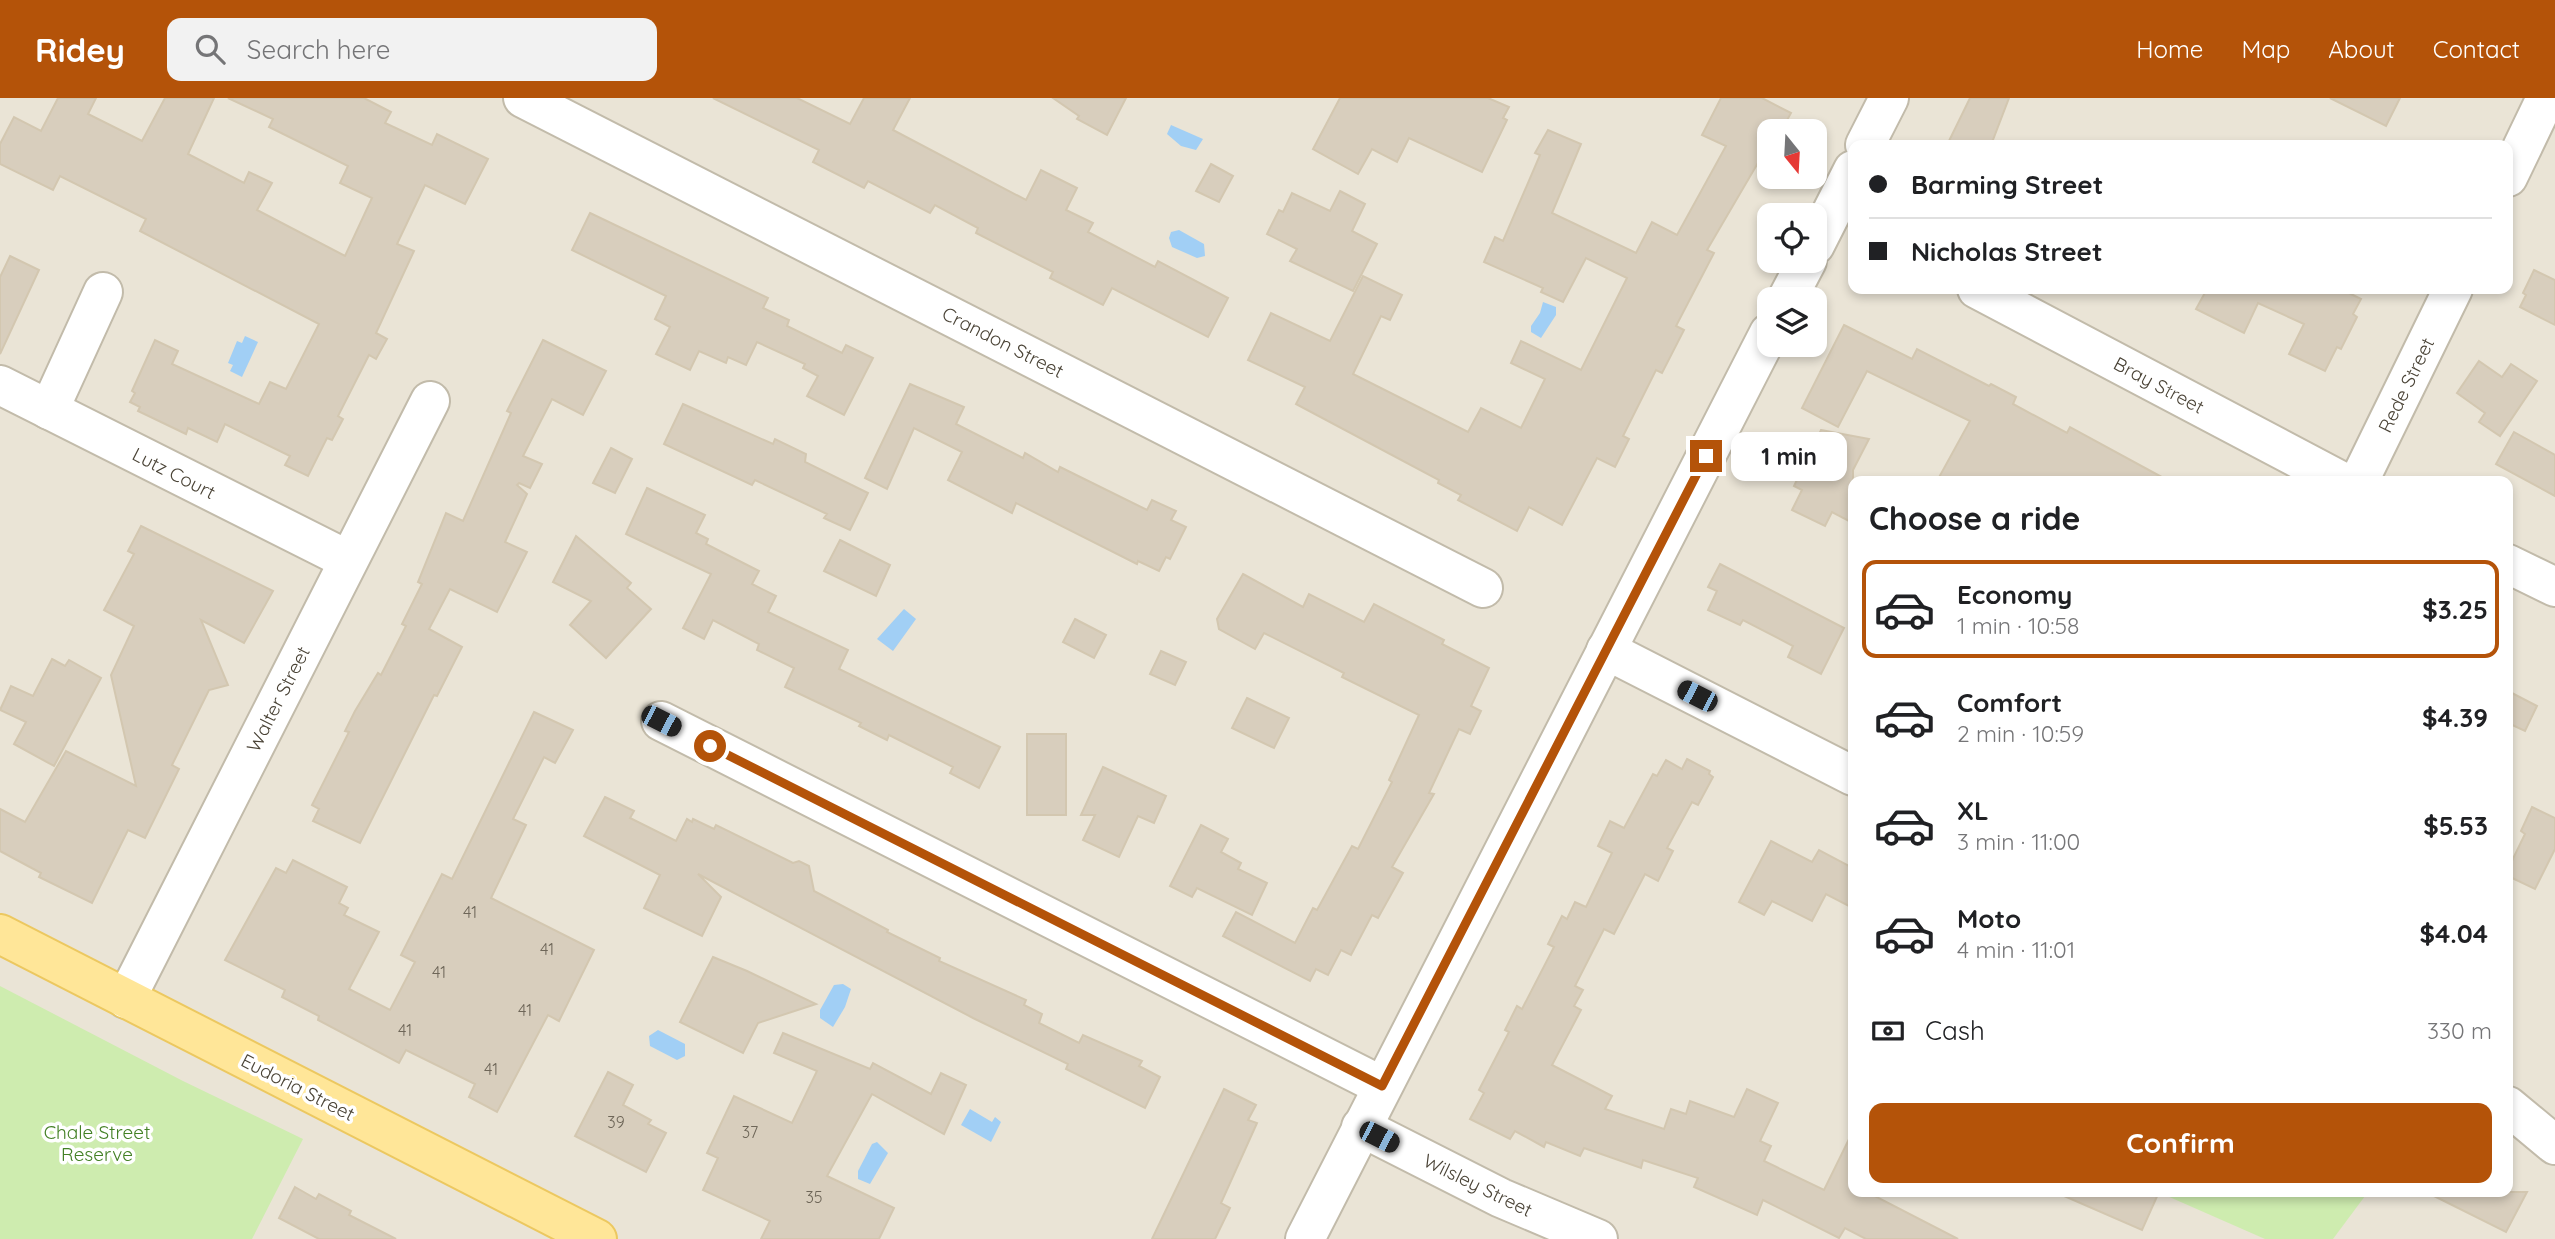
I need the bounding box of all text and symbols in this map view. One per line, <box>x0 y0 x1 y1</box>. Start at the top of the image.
search box <box>167 18 657 81</box>
text: Ridey <box>35 29 125 70</box>
icon: search <box>191 30 229 68</box>
text: Search here <box>247 33 390 66</box>
text: Home <box>2136 34 2203 64</box>
text: Map <box>2241 34 2290 64</box>
text: About <box>2328 34 2395 64</box>
text: Contact <box>2433 34 2520 64</box>
north arrow <box>1757 119 1827 189</box>
map controls <box>1757 119 1827 357</box>
text: Barming Street <box>1911 168 2103 201</box>
button: locate <box>1757 203 1827 273</box>
text: Nicholas Street <box>1911 235 2103 268</box>
button: layers <box>1757 287 1827 357</box>
street label: Crandon Street <box>938 301 1068 383</box>
street label: Rede Street <box>2373 334 2439 436</box>
street label: Bray Street <box>2110 351 2208 419</box>
callout: 1 min <box>1730 432 1846 480</box>
route end <box>1690 440 1722 472</box>
street label: Lutz Court <box>128 442 220 504</box>
text: 1 min <box>1761 442 1817 471</box>
text: Choose a ride <box>1869 498 2081 538</box>
icon: car <box>1873 578 1936 641</box>
text: Economy <box>1957 578 2072 611</box>
text: $3.25 <box>2422 593 2488 626</box>
text: 1 min · 10:58 <box>1957 611 2079 640</box>
street label: Walter Street <box>241 642 315 756</box>
car <box>1674 677 1721 715</box>
icon: car <box>1873 686 1936 749</box>
text: Comfort <box>1957 686 2062 719</box>
text: $4.39 <box>2422 701 2488 734</box>
car <box>638 702 685 740</box>
text: 2 min · 10:59 <box>1957 719 2084 748</box>
route start <box>694 730 726 762</box>
icon: car <box>1873 794 1936 857</box>
text: XL <box>1957 794 1989 827</box>
text: $5.53 <box>2423 809 2488 842</box>
text: 3 min · 11:00 <box>1957 827 2080 856</box>
house number: 41 <box>463 902 477 922</box>
icon: car <box>1873 902 1936 965</box>
text: Moto <box>1957 902 2021 935</box>
text: $4.04 <box>2419 917 2488 950</box>
text: 4 min · 11:01 <box>1957 935 2075 964</box>
house number: 41 <box>540 939 554 959</box>
house number: 41 <box>432 962 446 982</box>
house number: 41 <box>518 1000 532 1020</box>
icon: cash <box>1869 1012 1907 1050</box>
text: Cash <box>1925 1014 1985 1047</box>
text: 330 m <box>2427 1016 2492 1045</box>
house number: 41 <box>398 1020 412 1040</box>
street label: Eudoria Street <box>237 1048 359 1126</box>
house number: 41 <box>484 1059 498 1079</box>
button: Confirm <box>1869 1103 2492 1183</box>
house number: 39 <box>607 1112 625 1132</box>
car <box>1356 1118 1403 1156</box>
park label: Chale Street Reserve <box>44 1120 150 1166</box>
house number: 37 <box>742 1122 758 1142</box>
street label: Wilsley Street <box>1420 1148 1536 1222</box>
house number: 35 <box>805 1187 823 1207</box>

